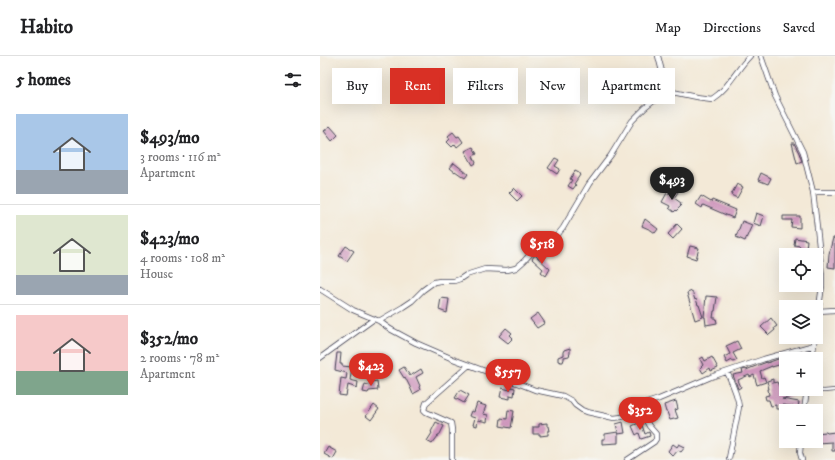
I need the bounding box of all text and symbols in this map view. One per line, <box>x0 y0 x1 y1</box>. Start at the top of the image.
text: Habito <box>20 16 73 39</box>
text: Map <box>655 19 681 37</box>
text: Directions <box>703 19 761 37</box>
text: Saved <box>783 19 815 37</box>
chip: Buy <box>332 68 382 104</box>
chip: Rent <box>390 68 445 104</box>
chip: Filters <box>453 68 518 104</box>
chip: New <box>526 68 580 104</box>
chip: Apartment <box>588 68 675 104</box>
text: 5 homes <box>16 69 71 91</box>
icon: filters <box>282 69 304 91</box>
text: $493/mo <box>140 127 200 149</box>
icon: home <box>48 130 96 178</box>
text: 3 rooms · 116 m² <box>140 149 221 165</box>
text: Apartment <box>140 165 195 181</box>
pin: $493 <box>648 167 696 201</box>
text: $493 <box>659 172 685 188</box>
text: $423/mo <box>140 228 199 250</box>
icon: home <box>48 231 96 279</box>
pin: $518 <box>518 231 566 265</box>
text: $518 <box>530 236 554 252</box>
map controls <box>779 248 823 448</box>
button: locate <box>779 248 823 292</box>
text: 4 rooms · 108 m² <box>140 250 225 266</box>
text: House <box>140 266 173 282</box>
button: layers <box>779 300 823 344</box>
text: $352/mo <box>140 328 198 350</box>
icon: home <box>48 331 96 379</box>
text: 2 rooms · 78 m² <box>140 350 219 366</box>
button: + <box>779 352 823 396</box>
pin: $423 <box>347 353 395 387</box>
text: $423 <box>358 358 384 374</box>
pin: $557 <box>484 359 532 393</box>
text: $557 <box>495 364 521 380</box>
text: Apartment <box>140 366 195 382</box>
pin: $352 <box>616 397 664 431</box>
text: $352 <box>628 402 652 418</box>
button: − <box>779 404 823 448</box>

